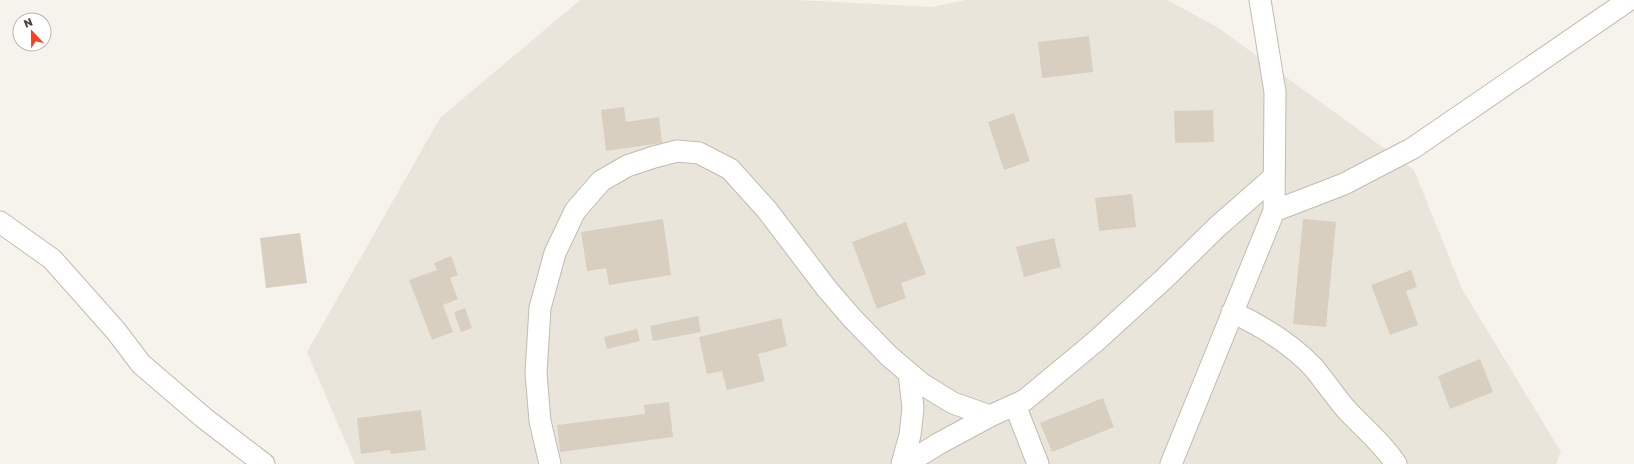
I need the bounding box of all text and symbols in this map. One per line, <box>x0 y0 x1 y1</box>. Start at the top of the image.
north arrow <box>12 12 52 52</box>
text: N <box>22 15 34 30</box>

